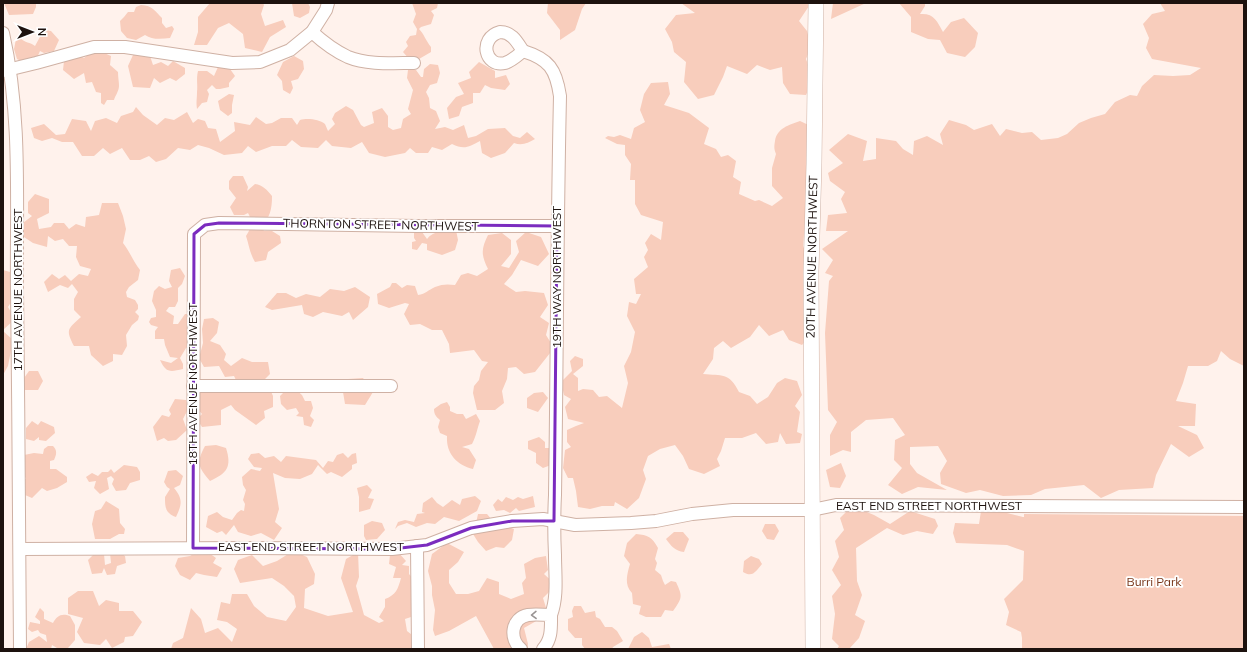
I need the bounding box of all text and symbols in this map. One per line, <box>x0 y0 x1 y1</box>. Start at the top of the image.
north arrow <box>12 12 52 52</box>
text: N <box>35 28 49 36</box>
street label: 20TH AVENUE NORTHWEST <box>803 175 820 339</box>
street label: 19TH WAY NORTHWEST <box>549 205 564 348</box>
street label: 17TH AVENUE NORTHWEST <box>10 208 25 372</box>
street label: THORNTON STREET NORTHWEST <box>283 215 480 234</box>
street label: 18TH AVENUE NORTHWEST <box>185 302 200 466</box>
street label: EAST END STREET NORTHWEST <box>836 498 1023 513</box>
street label: EAST END STREET NORTHWEST <box>218 539 405 554</box>
park label: Burri Park <box>1126 574 1182 589</box>
one-way arrow <box>531 611 537 619</box>

